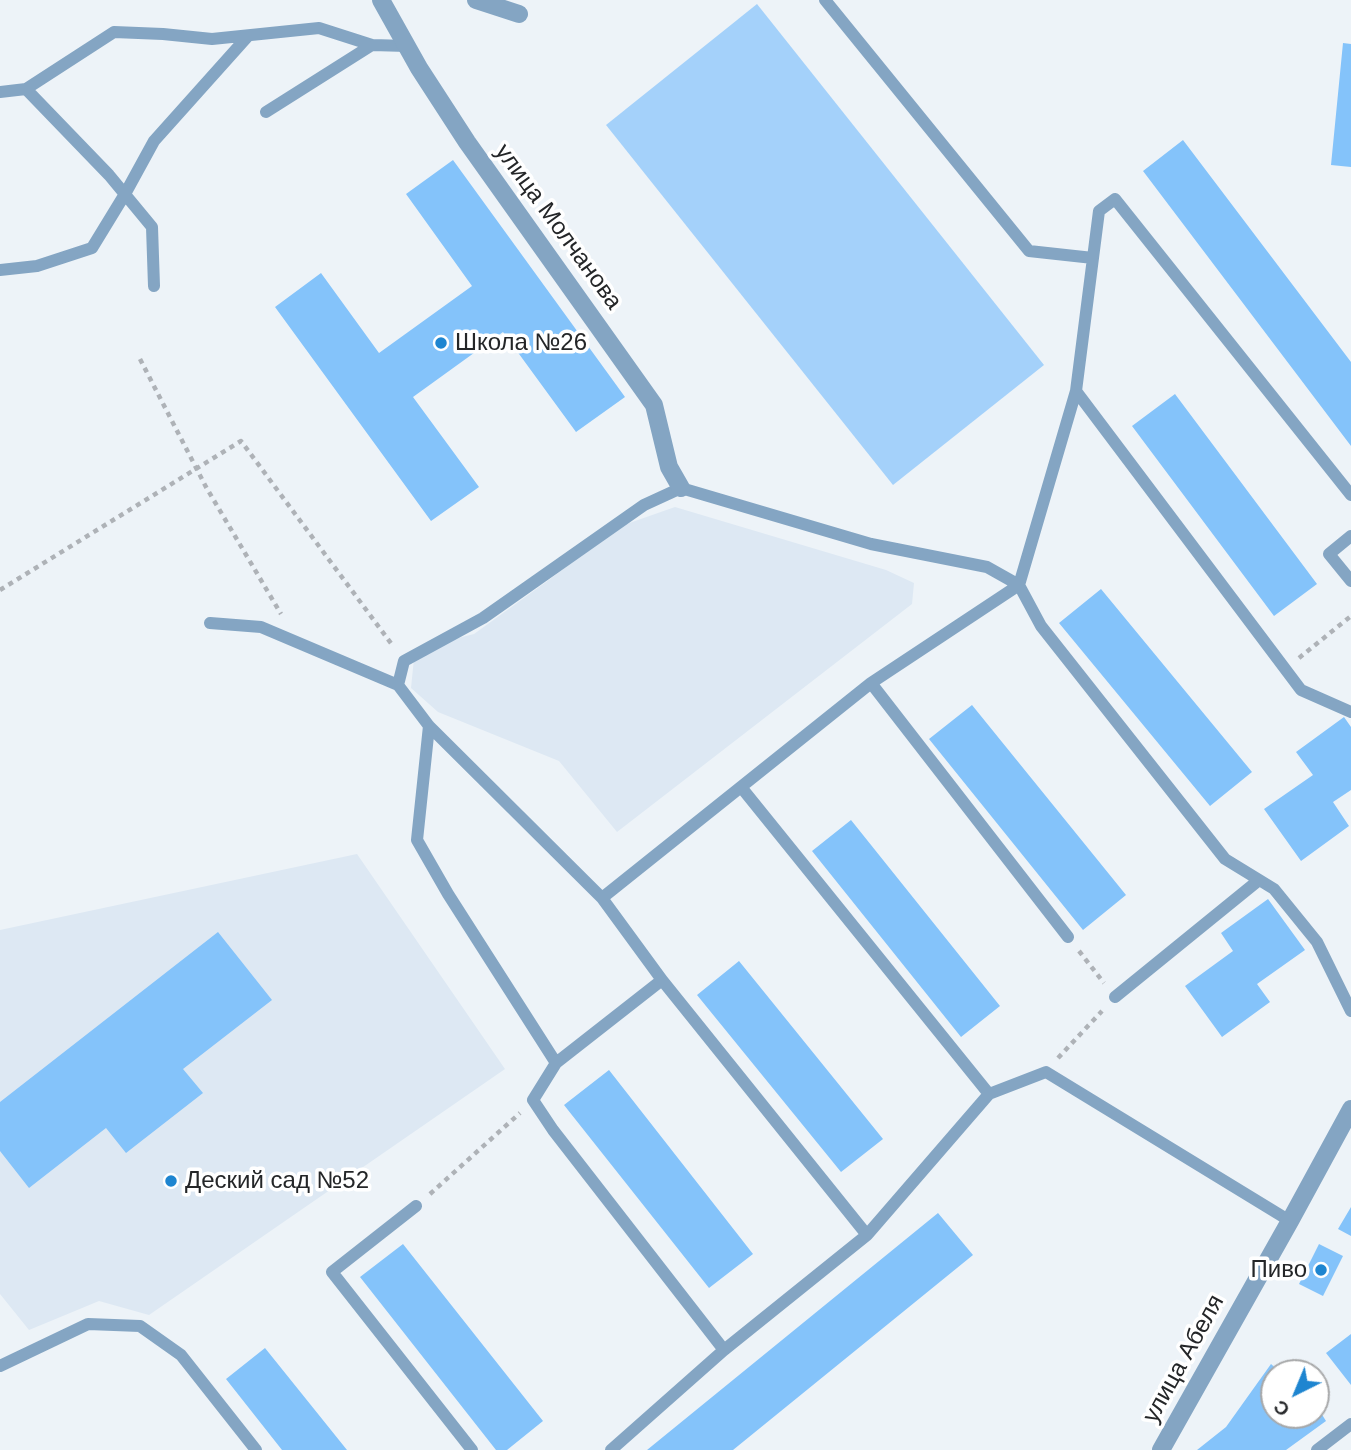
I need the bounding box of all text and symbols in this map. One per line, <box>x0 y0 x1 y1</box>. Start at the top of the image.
street label: улица Молчанова <box>488 139 628 315</box>
place label: Школа №26 <box>455 329 587 357</box>
marker: Школа №26 <box>433 335 449 351</box>
place label: Деский сад №52 <box>185 1167 369 1195</box>
marker: Деский сад №52 <box>163 1173 179 1189</box>
place label: Пиво <box>1251 1256 1307 1284</box>
marker: Пиво <box>1313 1262 1329 1278</box>
street label: улица Абеля <box>1137 1290 1231 1428</box>
north arrow <box>1260 1359 1330 1429</box>
text: С <box>1270 1396 1294 1421</box>

